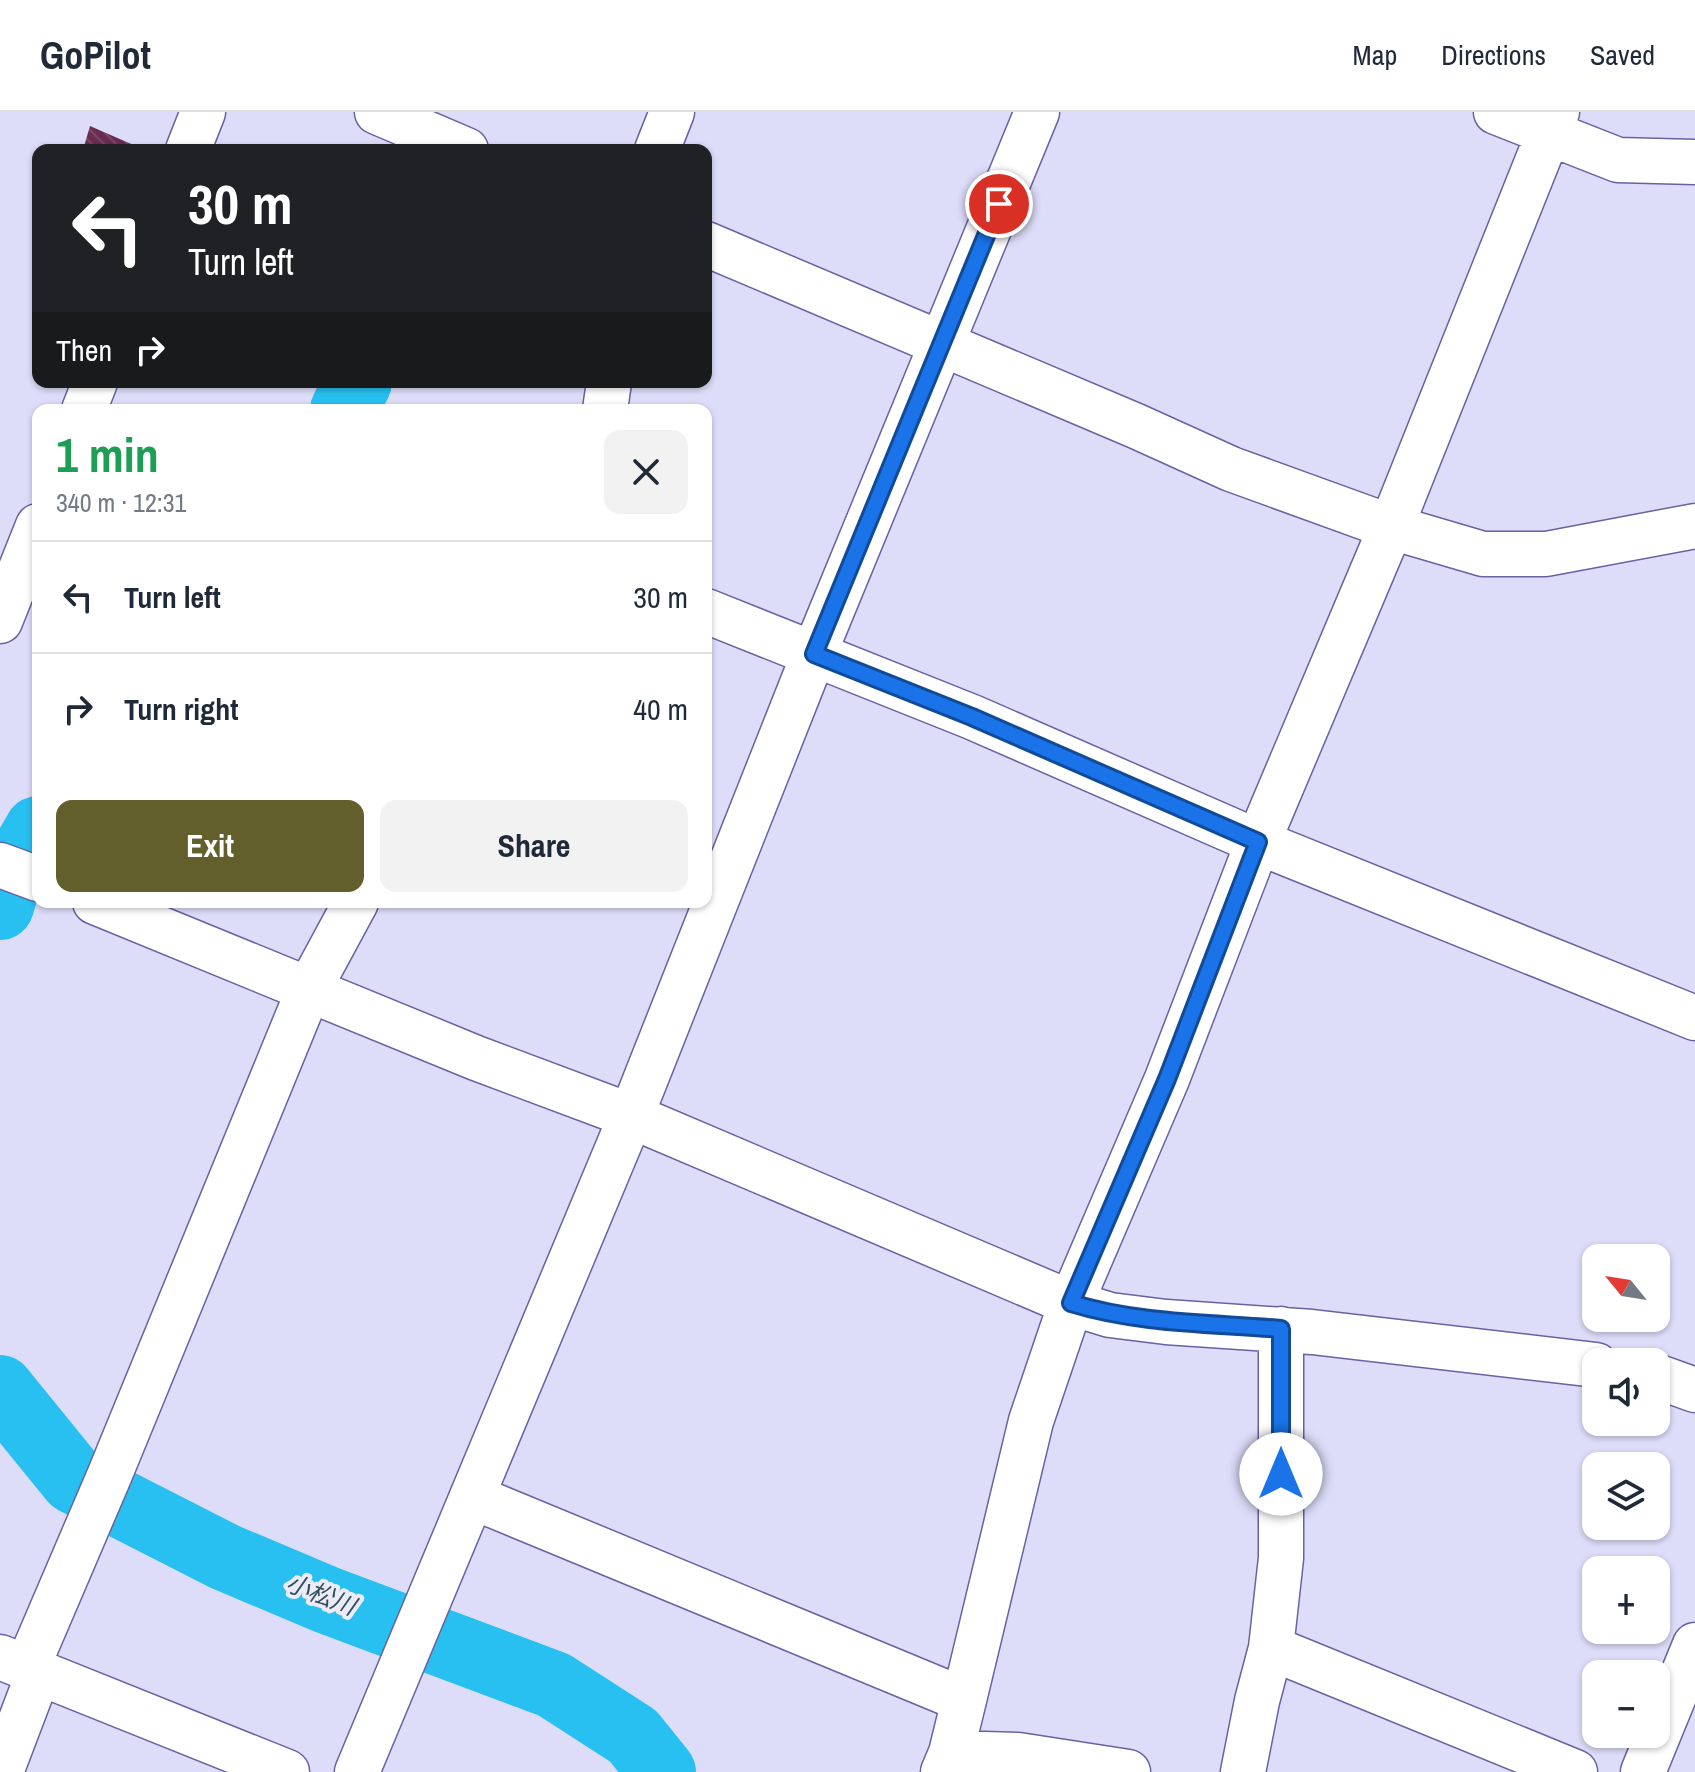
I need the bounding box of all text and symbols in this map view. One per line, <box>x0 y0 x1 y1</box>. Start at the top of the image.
text: GoPilot <box>40 30 151 81</box>
text: Map <box>1353 36 1397 74</box>
text: Directions <box>1441 36 1546 74</box>
text: Saved <box>1590 36 1655 74</box>
text: 30 m <box>188 166 293 241</box>
pin <box>965 170 1033 238</box>
icon: left <box>56 176 160 280</box>
icon: arrive <box>977 182 1021 226</box>
text: Turn left <box>188 238 294 286</box>
icon: right <box>128 328 172 372</box>
text: Then <box>56 330 112 370</box>
text: 1 min <box>56 422 159 487</box>
button: close <box>604 430 688 514</box>
text: 340 m · 12:31 <box>56 485 186 520</box>
icon: left <box>56 575 100 619</box>
text: Turn left <box>124 577 221 617</box>
text: 30 m <box>633 577 688 617</box>
icon: right <box>56 687 100 731</box>
text: Turn right <box>124 689 238 729</box>
text: 40 m <box>633 689 688 729</box>
button: Exit <box>56 800 364 892</box>
button: Share <box>380 800 688 892</box>
north arrow <box>1582 1244 1670 1332</box>
map controls <box>1582 1244 1670 1748</box>
button: sound <box>1582 1348 1670 1436</box>
position arrow <box>1239 1432 1323 1516</box>
button: layers <box>1582 1452 1670 1540</box>
button: + <box>1582 1556 1670 1644</box>
water label: 小松川 <box>282 1566 363 1623</box>
button: − <box>1582 1660 1670 1748</box>

